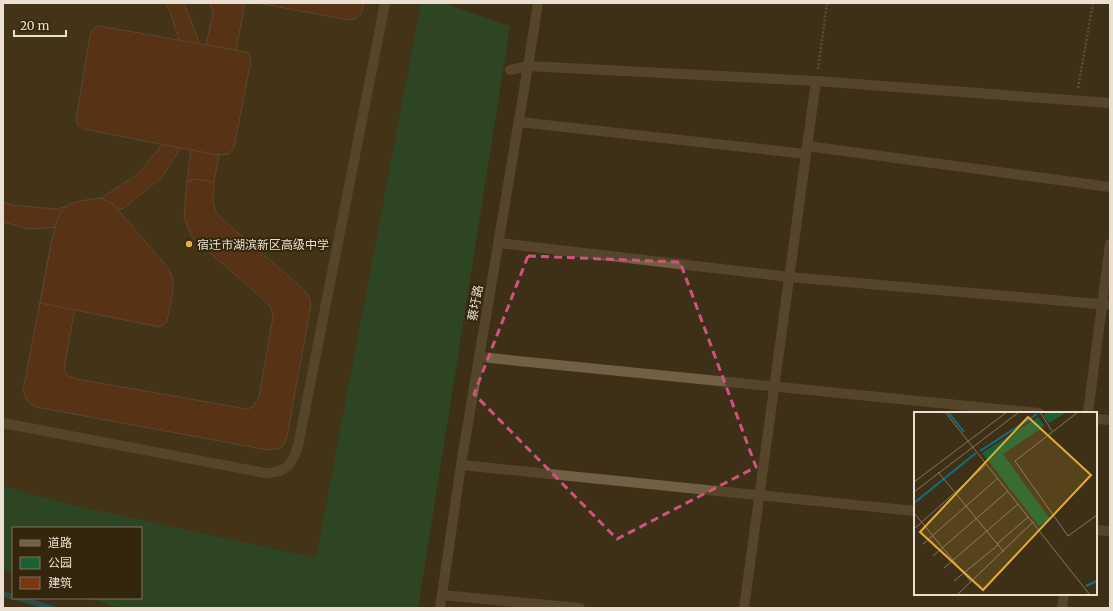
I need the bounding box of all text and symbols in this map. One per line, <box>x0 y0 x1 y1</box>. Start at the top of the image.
scale bar <box>14 12 66 38</box>
text: 20 m <box>20 18 49 33</box>
place label: 宿迁市湖滨新区高级中学 <box>197 237 329 252</box>
marker: 宿迁市湖滨新区高级中学 <box>184 239 194 249</box>
street label: 蔡圩路 <box>464 284 486 322</box>
inset map <box>914 412 1097 595</box>
legend <box>12 527 142 599</box>
text: 道路 <box>48 535 72 550</box>
text: 公园 <box>48 555 72 570</box>
text: 建筑 <box>48 575 72 590</box>

